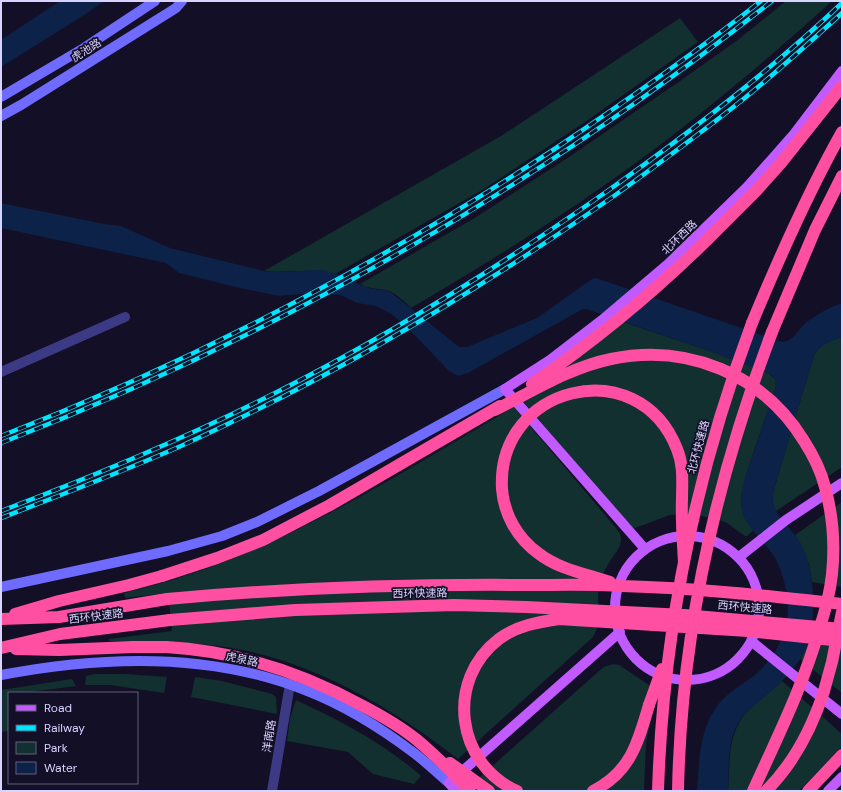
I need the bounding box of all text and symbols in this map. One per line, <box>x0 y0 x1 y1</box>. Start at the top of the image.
street label: 虎池路 <box>68 35 104 65</box>
street label: 北环西路 <box>658 217 700 257</box>
street label: 北环快速路 <box>684 419 712 475</box>
street label: 西环快速路 <box>392 586 448 600</box>
street label: 西环快速路 <box>717 598 773 616</box>
street label: 西环快速路 <box>68 606 124 626</box>
street label: 虎泉路 <box>224 649 260 669</box>
legend <box>8 692 138 784</box>
text: Road <box>44 700 72 716</box>
street label: 洋南路 <box>260 719 278 753</box>
text: Railway <box>44 720 85 736</box>
text: Park <box>44 740 68 756</box>
text: Water <box>44 760 78 776</box>

